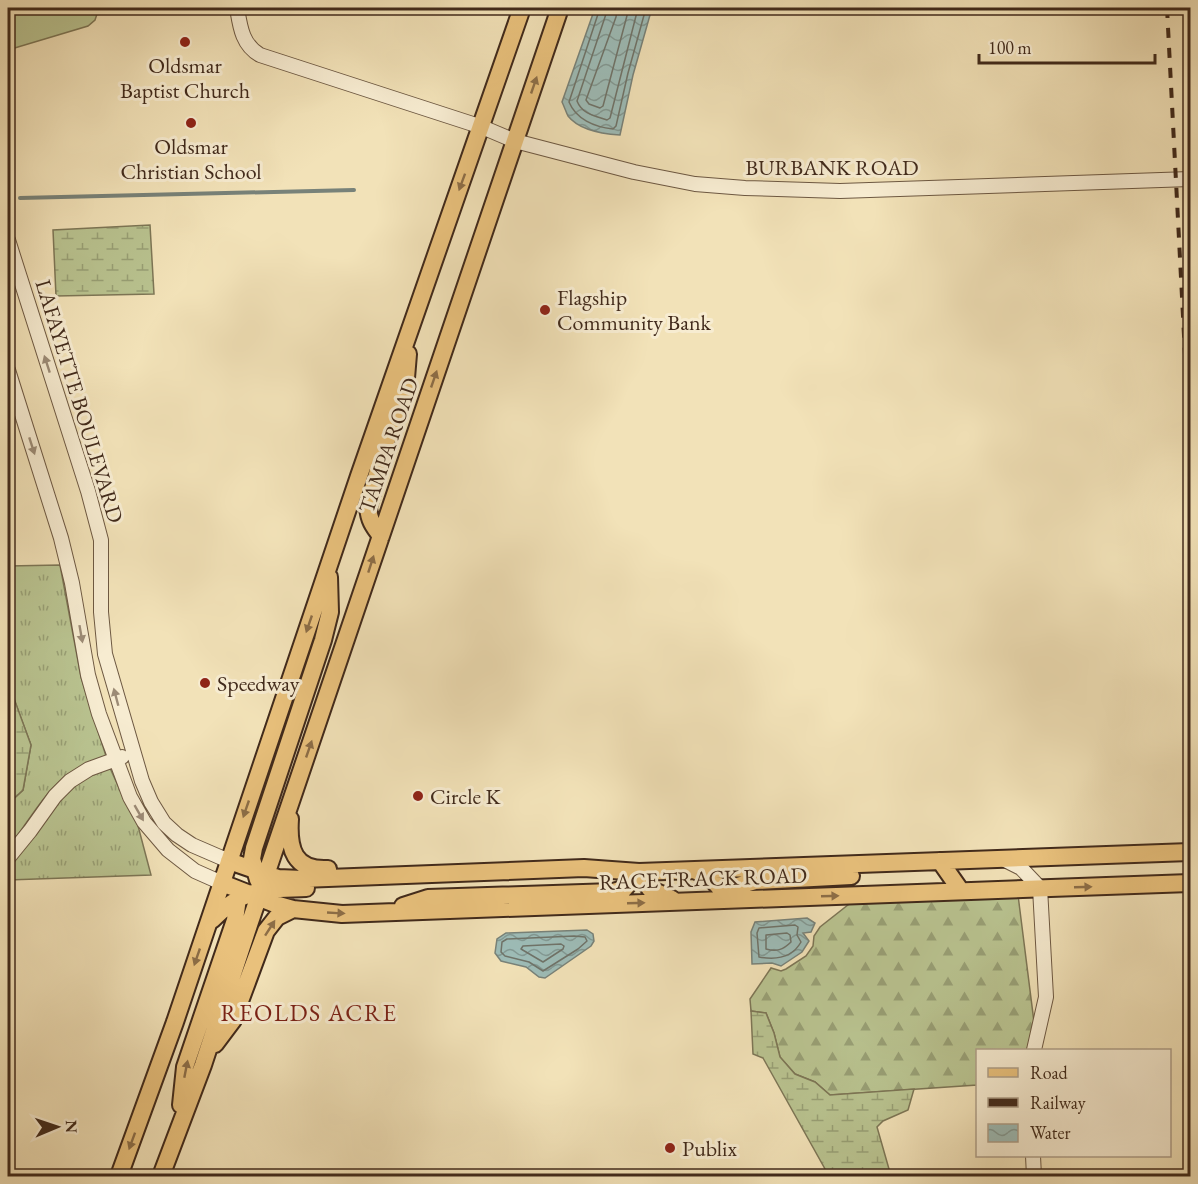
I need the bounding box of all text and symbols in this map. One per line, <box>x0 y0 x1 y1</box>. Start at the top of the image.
scale bar <box>979 27 1154 65</box>
marker: Oldsmar Baptist Church <box>178 35 192 49</box>
text: 100 m <box>988 36 1032 59</box>
place label: Oldsmar Baptist Church <box>120 51 250 105</box>
one-way arrow <box>530 76 539 94</box>
marker: Oldsmar Christian School <box>184 116 198 130</box>
place label: Oldsmar Christian School <box>120 132 262 186</box>
street label: BURBANK ROAD <box>745 153 919 182</box>
one-way arrow <box>456 173 466 191</box>
street label: LAFAYETTE BOULEVARD <box>29 276 130 527</box>
place label: Flagship Community Bank <box>557 283 712 337</box>
marker: Flagship Community Bank <box>538 303 552 317</box>
one-way arrow <box>42 355 52 373</box>
one-way arrow <box>430 370 440 388</box>
street label: TAMPA ROAD <box>352 374 425 517</box>
one-way arrow <box>28 437 37 455</box>
one-way arrow <box>367 555 377 573</box>
one-way arrow <box>303 615 313 633</box>
one-way arrow <box>76 625 85 644</box>
place label: Speedway <box>217 669 300 698</box>
marker: Speedway <box>198 676 212 690</box>
one-way arrow <box>111 688 120 706</box>
one-way arrow <box>305 740 315 758</box>
place label: Circle K <box>430 782 502 811</box>
marker: Circle K <box>411 789 425 803</box>
one-way arrow <box>241 800 251 818</box>
one-way arrow <box>134 805 144 822</box>
street label: RACE TRACK ROAD <box>599 860 807 897</box>
one-way arrow <box>1073 882 1092 891</box>
one-way arrow <box>821 891 840 901</box>
one-way arrow <box>626 899 645 908</box>
one-way arrow <box>326 909 345 918</box>
one-way arrow <box>264 920 275 936</box>
one-way arrow <box>191 948 201 966</box>
district label: REOLDS ACRE <box>220 997 398 1028</box>
legend <box>976 1049 1171 1157</box>
one-way arrow <box>182 1059 191 1078</box>
text: Road <box>1030 1061 1069 1084</box>
text: Railway <box>1030 1091 1086 1114</box>
north arrow <box>27 1097 87 1157</box>
text: N <box>61 1120 82 1133</box>
text: Water <box>1030 1121 1071 1144</box>
one-way arrow <box>127 1132 136 1150</box>
place label: Publix <box>682 1134 737 1163</box>
marker: Publix <box>663 1141 677 1155</box>

